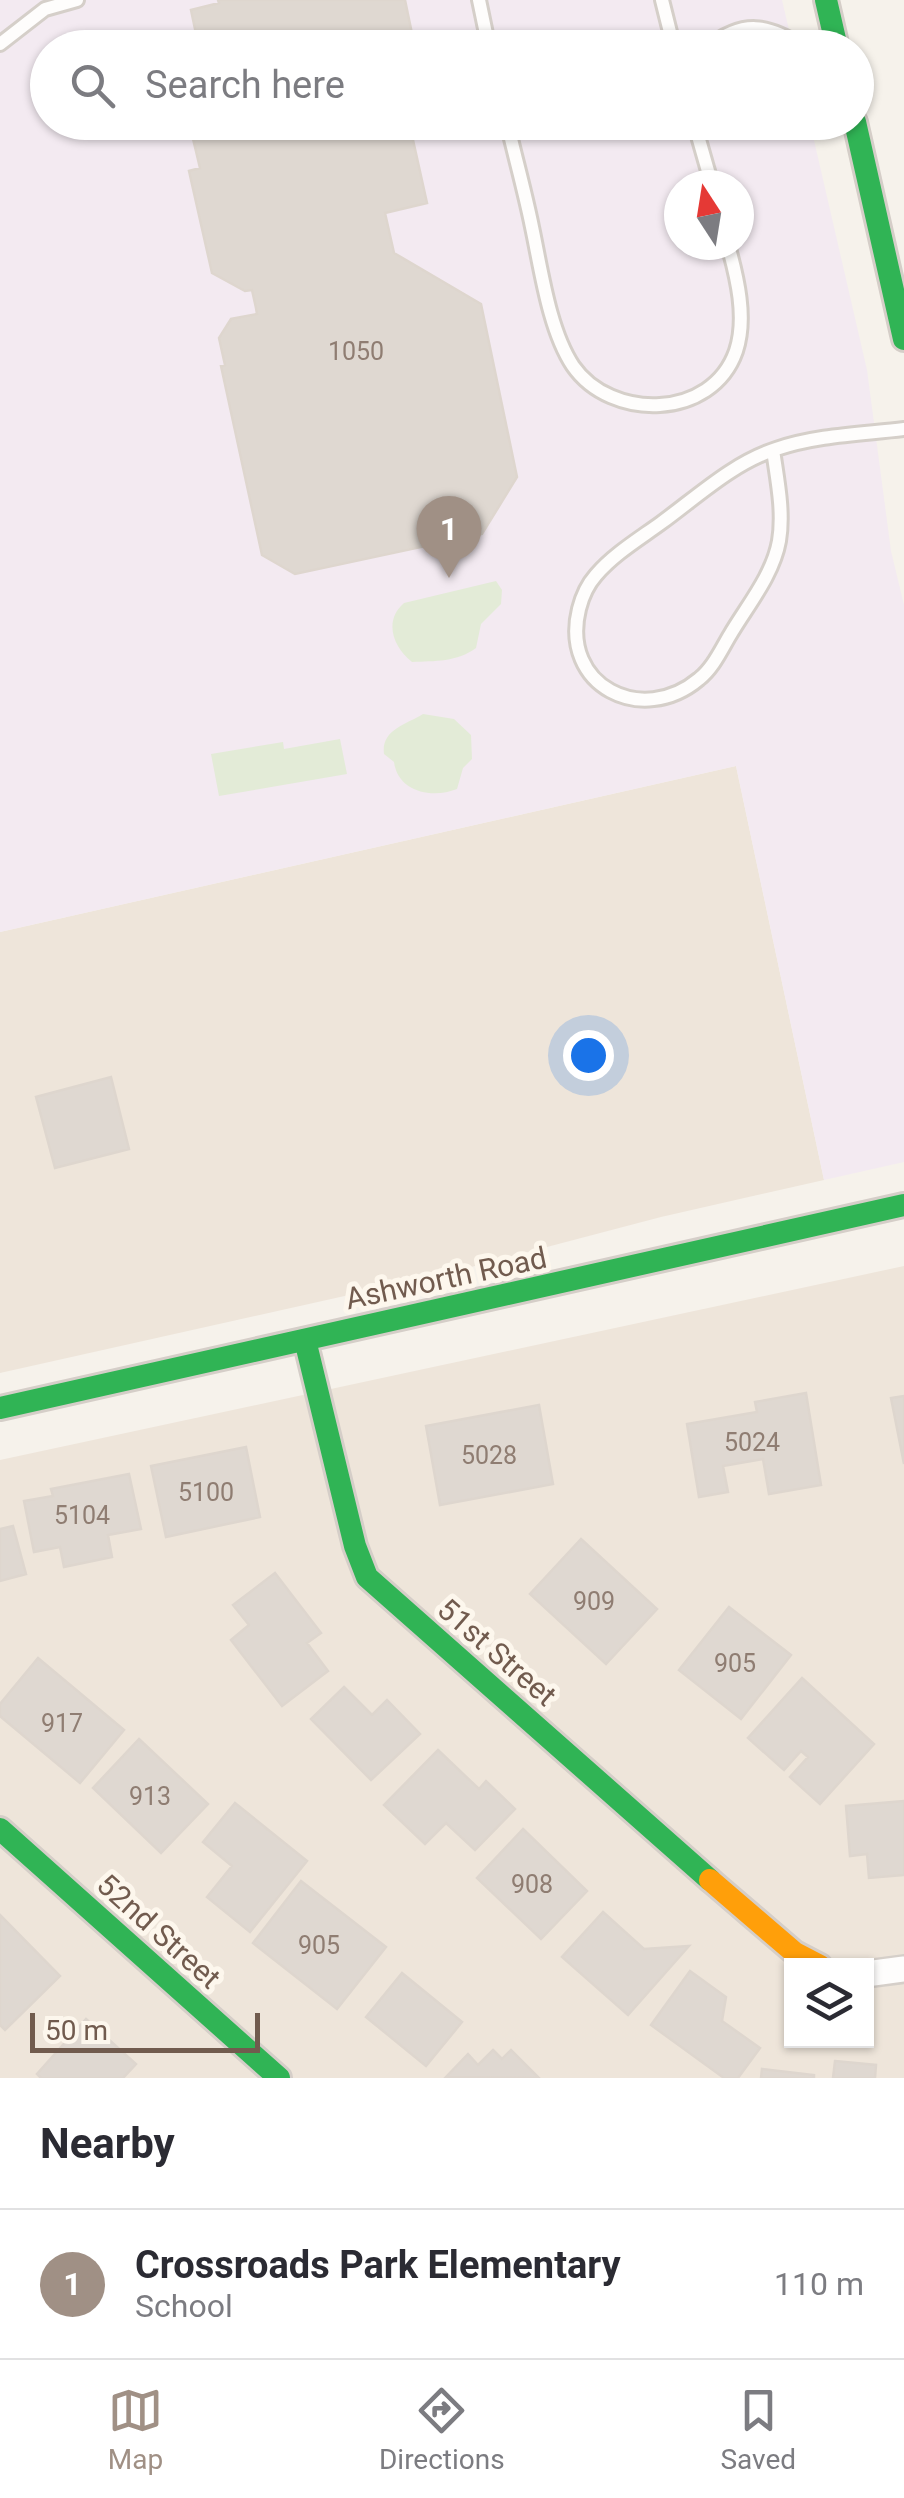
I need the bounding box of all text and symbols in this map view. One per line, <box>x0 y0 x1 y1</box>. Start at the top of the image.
search box <box>30 30 874 140</box>
icon: search <box>65 58 120 113</box>
text: Search here <box>145 63 345 107</box>
north arrow <box>664 170 754 260</box>
house number: 1050 <box>328 337 384 366</box>
pin: 1 <box>416 496 482 578</box>
your location <box>563 1030 614 1081</box>
street label: Ashworth Road <box>342 1240 550 1316</box>
house number: 5024 <box>724 1428 780 1457</box>
house number: 5028 <box>461 1441 517 1470</box>
house number: 5100 <box>178 1478 234 1507</box>
house number: 5104 <box>54 1501 110 1530</box>
house number: 909 <box>573 1587 615 1616</box>
street label: 51st Street <box>431 1591 563 1713</box>
house number: 905 <box>714 1649 756 1678</box>
house number: 917 <box>41 1709 83 1738</box>
house number: 913 <box>129 1782 171 1811</box>
street label: 52nd Street <box>90 1867 228 1995</box>
house number: 908 <box>511 1870 553 1899</box>
house number: 905 <box>298 1931 340 1960</box>
map controls <box>784 1958 874 2048</box>
button: layers <box>784 1958 874 2048</box>
scale bar <box>30 2008 260 2052</box>
text: 50 m <box>45 2014 108 2047</box>
text: Nearby <box>40 2119 175 2168</box>
text: Crossroads Park Elementary <box>135 2243 621 2287</box>
text: 1 <box>63 2265 82 2303</box>
text: 110 m <box>774 2265 864 2303</box>
text: School <box>135 2287 233 2325</box>
tab: Map <box>108 2383 163 2476</box>
tab: Directions <box>379 2383 505 2476</box>
tab: Saved <box>720 2383 796 2476</box>

